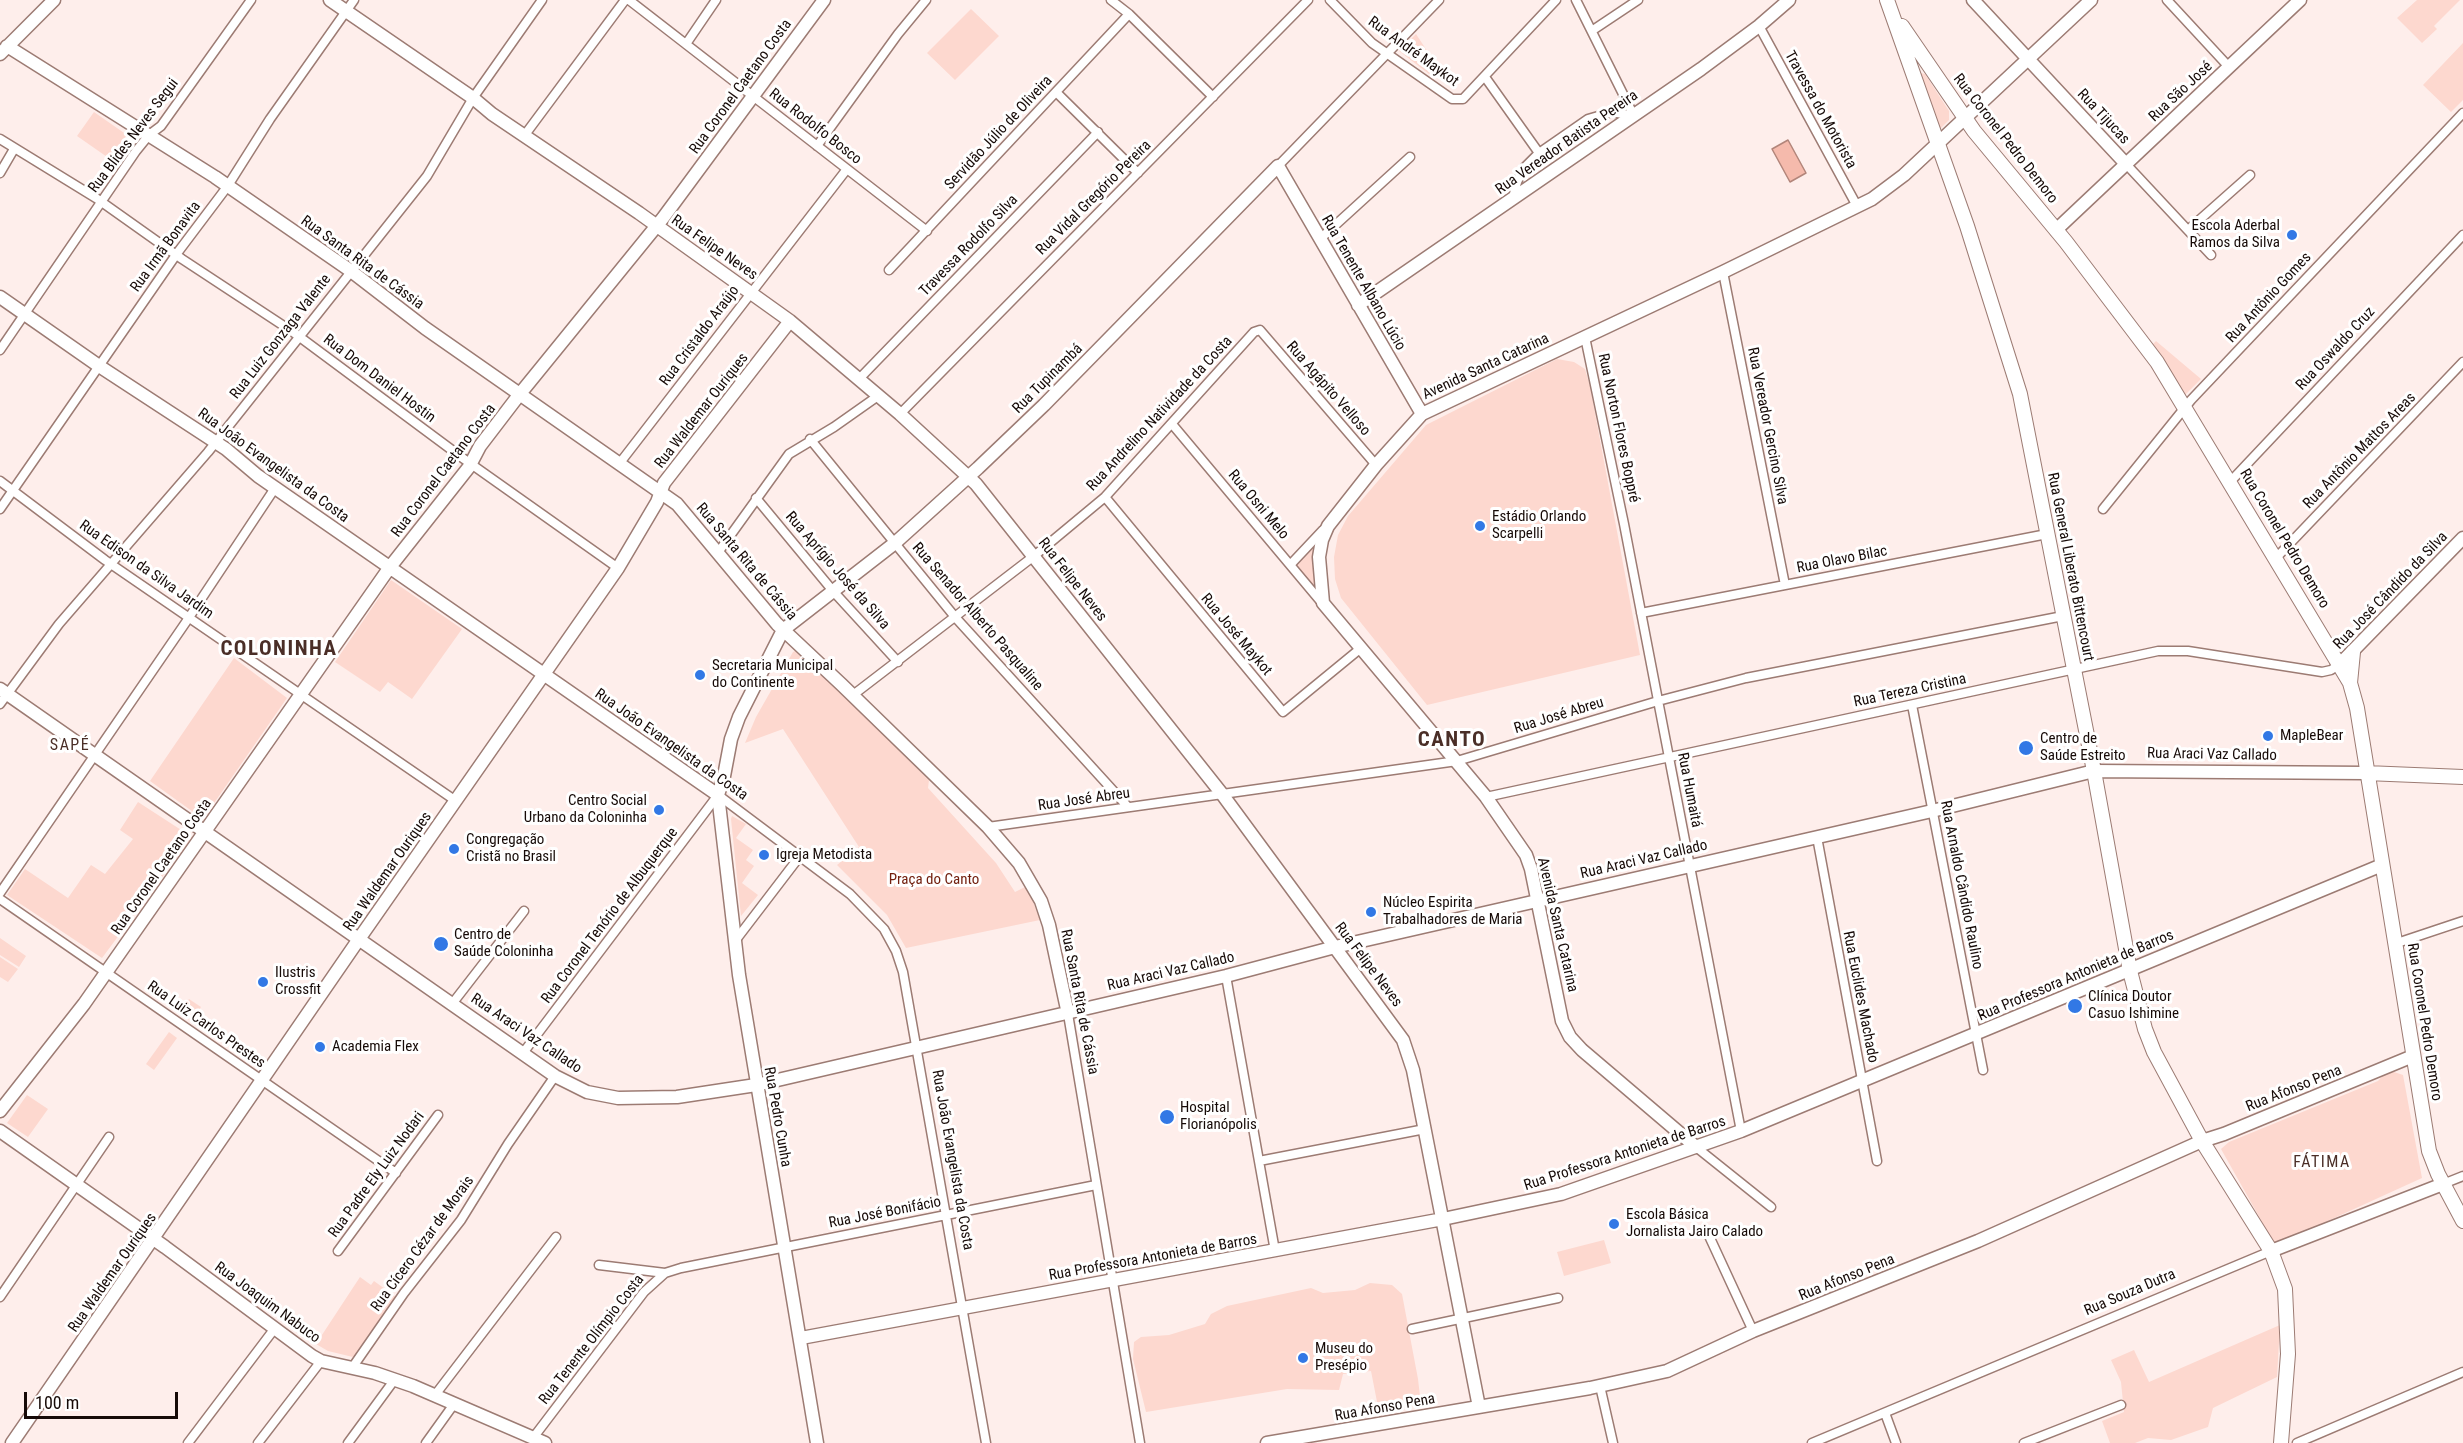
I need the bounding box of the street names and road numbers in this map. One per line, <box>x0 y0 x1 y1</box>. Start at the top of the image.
street label: Rua André Maykot <box>1364 13 1462 91</box>
street label: Rua Coronel Caetano Costa <box>686 16 796 158</box>
street label: Travessa do Motorista <box>1780 48 1860 172</box>
street label: Rua São José <box>2145 58 2217 126</box>
street label: Rua Coronel Pedro Demoro <box>1949 71 2061 207</box>
street label: Servidão Júlio de Oliveira <box>941 72 1057 194</box>
street label: Rua Blides Neves Segui <box>85 75 183 197</box>
street label: Rua Rodolfo Bosco <box>765 85 865 169</box>
street label: Rua Tijucas <box>2073 86 2133 148</box>
street label: Rua Vereador Batista Pereira <box>1492 87 1642 199</box>
street label: Rua Vidal Gregório Pereira <box>1033 137 1155 259</box>
street label: Travessa Rodolfo Silva <box>916 192 1022 300</box>
street label: Rua Irmã Bonavita <box>127 198 205 296</box>
street label: Rua Santa Rita de Cássia <box>297 212 427 314</box>
street label: Rua Felipe Neves <box>667 212 761 284</box>
street label: Rua Tenente Albano Lúcio <box>1317 212 1409 354</box>
street label: Rua Antônio Gomes <box>2223 249 2315 347</box>
street label: Rua Luiz Gonzaga Valente <box>227 271 335 403</box>
street label: Rua Cristaldo Araújo <box>656 282 744 390</box>
street label: Rua Oswaldo Cruz <box>2293 304 2379 394</box>
street label: Avenida Santa Catarina <box>1420 330 1552 404</box>
street label: Rua Dom Daniel Hostin <box>319 331 439 427</box>
street label: Rua Andrelino Natividade da Costa <box>1083 333 1237 495</box>
street label: Rua Agápito Velloso <box>1282 338 1374 440</box>
street label: Rua Tupinambá <box>1009 340 1087 418</box>
street label: Rua Vereador Gercino Silva <box>1743 346 1791 506</box>
street label: Rua Waldemar Ouriques <box>651 350 753 472</box>
street label: Rua Norton Flores Boppré <box>1593 352 1643 504</box>
street label: Rua Antônio Mattos Areas <box>2300 389 2420 513</box>
street label: Rua Coronel Caetano Costa <box>388 401 500 541</box>
street label: Rua João Evangelista da Costa <box>194 405 352 527</box>
street label: Rua Coronel Pedro Demoro <box>2235 466 2333 612</box>
street label: Rua Osni Melo <box>1224 467 1292 543</box>
street label: Rua General Liberato Bittencourt <box>2043 471 2097 663</box>
street label: Rua Santa Rita de Cássia <box>692 500 800 624</box>
street label: Rua Aprígio José da Silva <box>781 508 893 634</box>
street label: Rua Edison da Silva Jardim <box>75 517 217 623</box>
street label: Rua José Cândido da Silva <box>2330 528 2452 654</box>
street label: Rua Felipe Neves <box>1034 535 1110 625</box>
street label: Rua Senador Alberto Pasqualine <box>908 539 1046 695</box>
street label: Rua Olavo Bilac <box>1795 542 1889 578</box>
street label: Rua José Maykot <box>1197 590 1275 680</box>
street label: Rua Tereza Cristina <box>1852 670 1968 712</box>
street label: Rua João Evangelista da Costa <box>591 685 751 805</box>
street label: Rua José Abreu <box>1512 694 1606 738</box>
street label: Rua Araci Vaz Callado <box>2147 745 2277 765</box>
street label: Rua Humaitá <box>1673 751 1705 829</box>
street label: Rua José Abreu <box>1037 785 1131 815</box>
street label: Rua Coronel Caetano Costa <box>108 795 216 939</box>
street label: Rua Arnaldo Cândido Raulino <box>1936 799 1986 971</box>
street label: Rua Waldemar Ouriques <box>340 809 436 935</box>
street label: Rua Coronel Tenório de Albuquerque <box>538 825 682 1007</box>
street label: Rua Araci Vaz Callado <box>1579 837 1709 883</box>
street label: Avenida Santa Catarina <box>1533 856 1581 994</box>
street label: Rua Felipe Neves <box>1330 919 1406 1011</box>
street label: Rua Professora Antonieta de Barros <box>1975 926 2177 1026</box>
street label: Rua Santa Rita de Cássia <box>1056 928 1102 1076</box>
street label: Rua Euclides Machado <box>1838 930 1882 1064</box>
street label: Rua Coronel Pedro Demoro <box>2403 942 2445 1102</box>
street label: Rua Araci Vaz Callado <box>1106 949 1236 995</box>
street label: Rua Luiz Carlos Prestes <box>144 978 268 1072</box>
street label: Rua Araci Vaz Callado <box>467 990 585 1078</box>
street label: Rua Afonso Pena <box>2244 1062 2344 1116</box>
street label: Rua Pedro Cunha <box>759 1066 795 1168</box>
street label: Rua João Evangelista da Costa <box>927 1069 977 1251</box>
street label: Rua Padre Ely Luiz Nodari <box>325 1109 429 1241</box>
street label: Rua Professora Antonieta de Barros <box>1522 1113 1728 1195</box>
street label: Rua Cícero Cézar de Morais <box>368 1173 478 1315</box>
street label: Rua José Bonifácio <box>827 1193 943 1233</box>
street label: Rua Waldemar Ouriques <box>65 1210 161 1336</box>
street label: Rua Professora Antonieta de Barros <box>1048 1231 1258 1285</box>
street label: Rua Afonso Pena <box>1797 1251 1897 1305</box>
street label: Rua Joaquim Nabuco <box>211 1259 323 1347</box>
street label: Rua Souza Dutra <box>2082 1266 2178 1320</box>
street label: Rua Tenente Olímpio Costa <box>536 1271 648 1409</box>
street label: Rua Afonso Pena <box>1333 1390 1437 1426</box>

